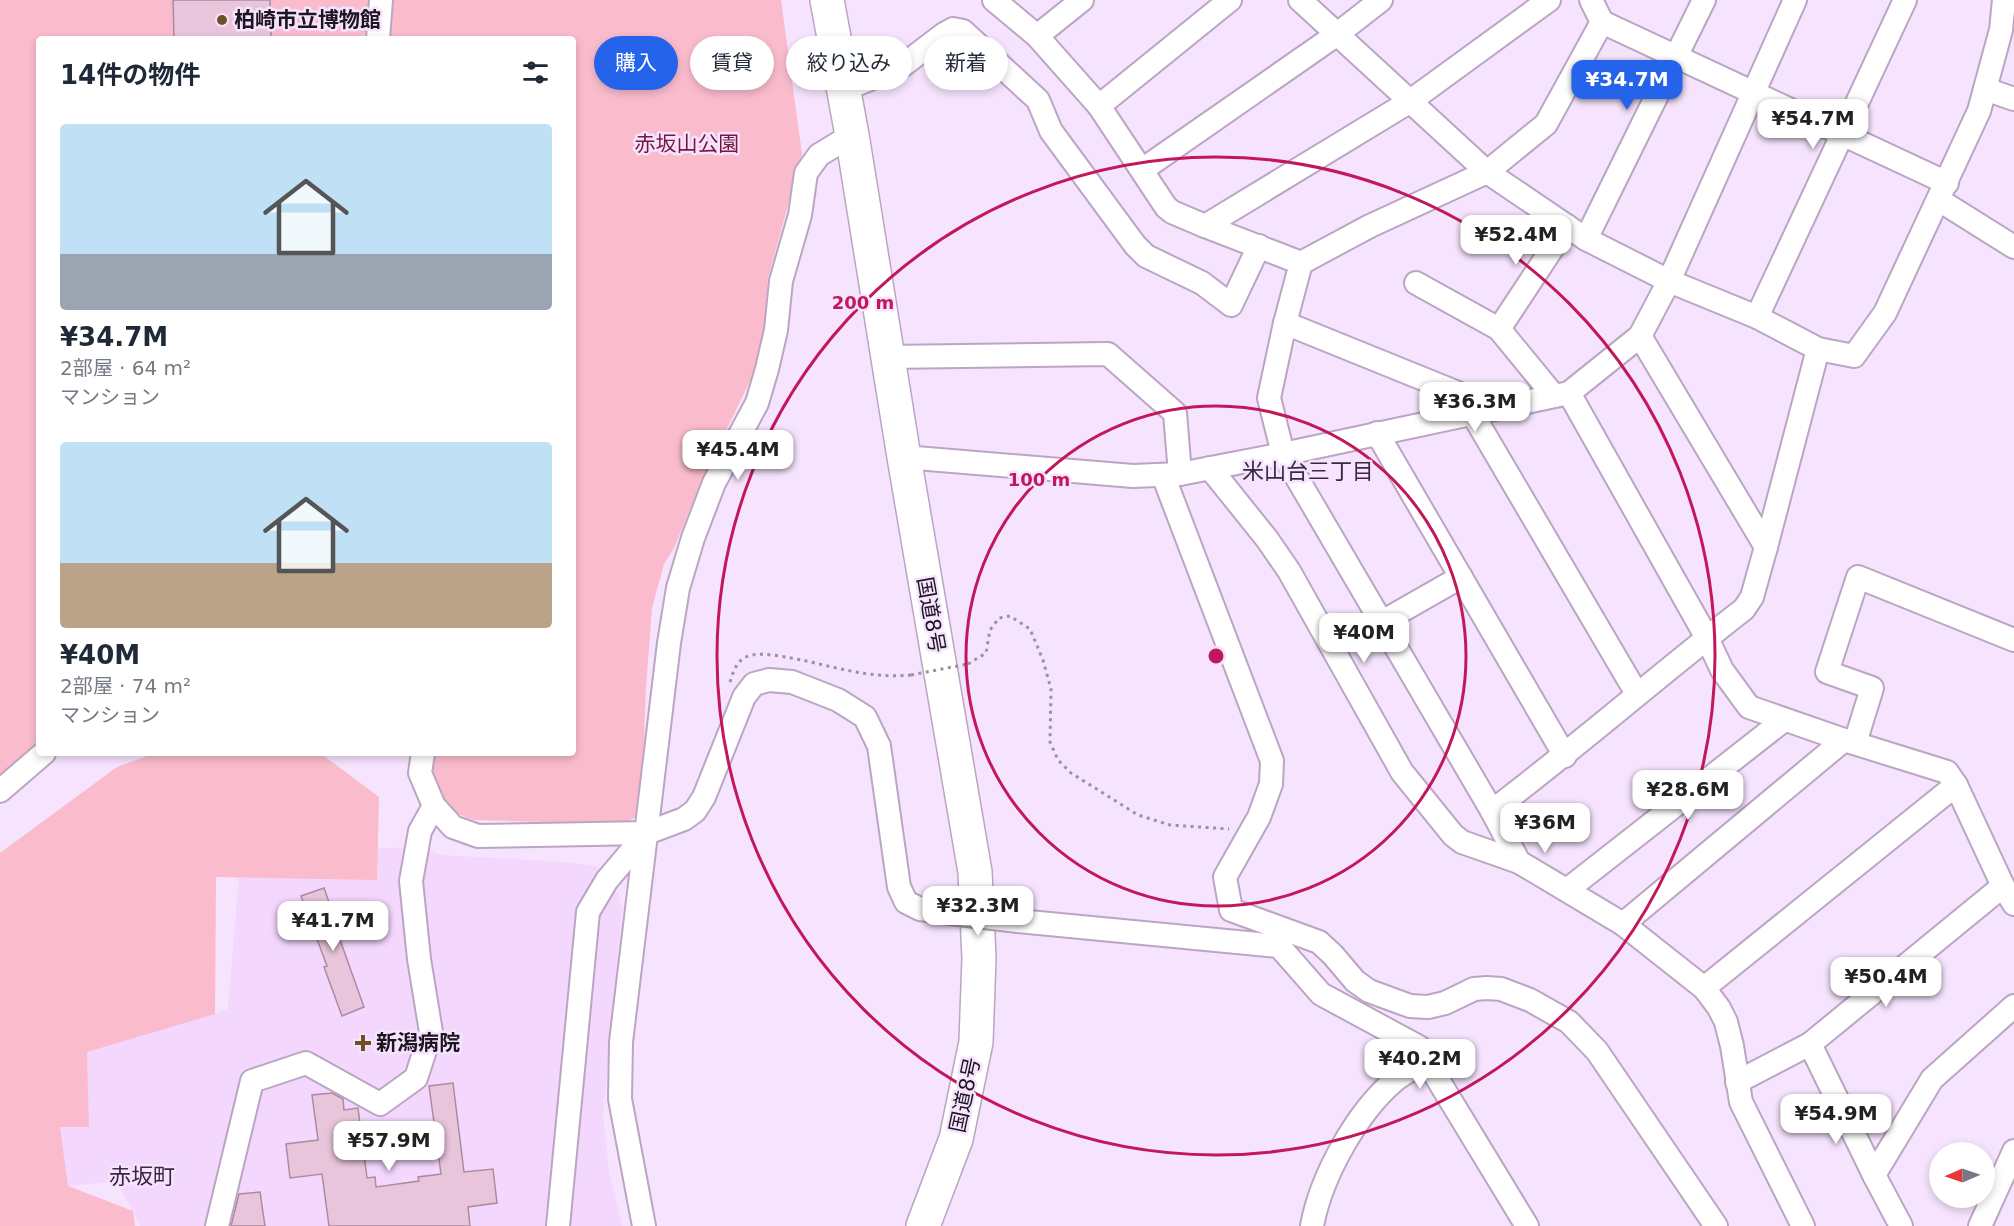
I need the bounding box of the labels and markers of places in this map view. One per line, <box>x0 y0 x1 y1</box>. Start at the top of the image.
place label: 柏崎市立博物館 <box>234 8 381 32</box>
marker: 柏崎市立博物館 <box>215 13 229 27</box>
pin: ¥34.7M <box>1578 60 1676 111</box>
pin: ¥54.7M <box>1764 99 1862 150</box>
pin: ¥52.4M <box>1467 215 1565 266</box>
pin: ¥36.3M <box>1426 382 1524 433</box>
pin: ¥45.4M <box>689 430 787 481</box>
pin: ¥40M <box>1328 613 1400 664</box>
centre of rings <box>1206 646 1226 666</box>
pin: ¥28.6M <box>1639 770 1737 821</box>
pin: ¥36M <box>1509 803 1581 854</box>
pin: ¥32.3M <box>929 886 1027 937</box>
pin: ¥41.7M <box>284 901 382 952</box>
pin: ¥50.4M <box>1837 957 1935 1008</box>
place label: 新潟病院 <box>376 1031 460 1055</box>
marker: 新潟病院 <box>354 1034 372 1052</box>
pin: ¥40.2M <box>1371 1039 1469 1090</box>
pin: ¥54.9M <box>1787 1094 1885 1145</box>
pin: ¥57.9M <box>340 1121 438 1172</box>

